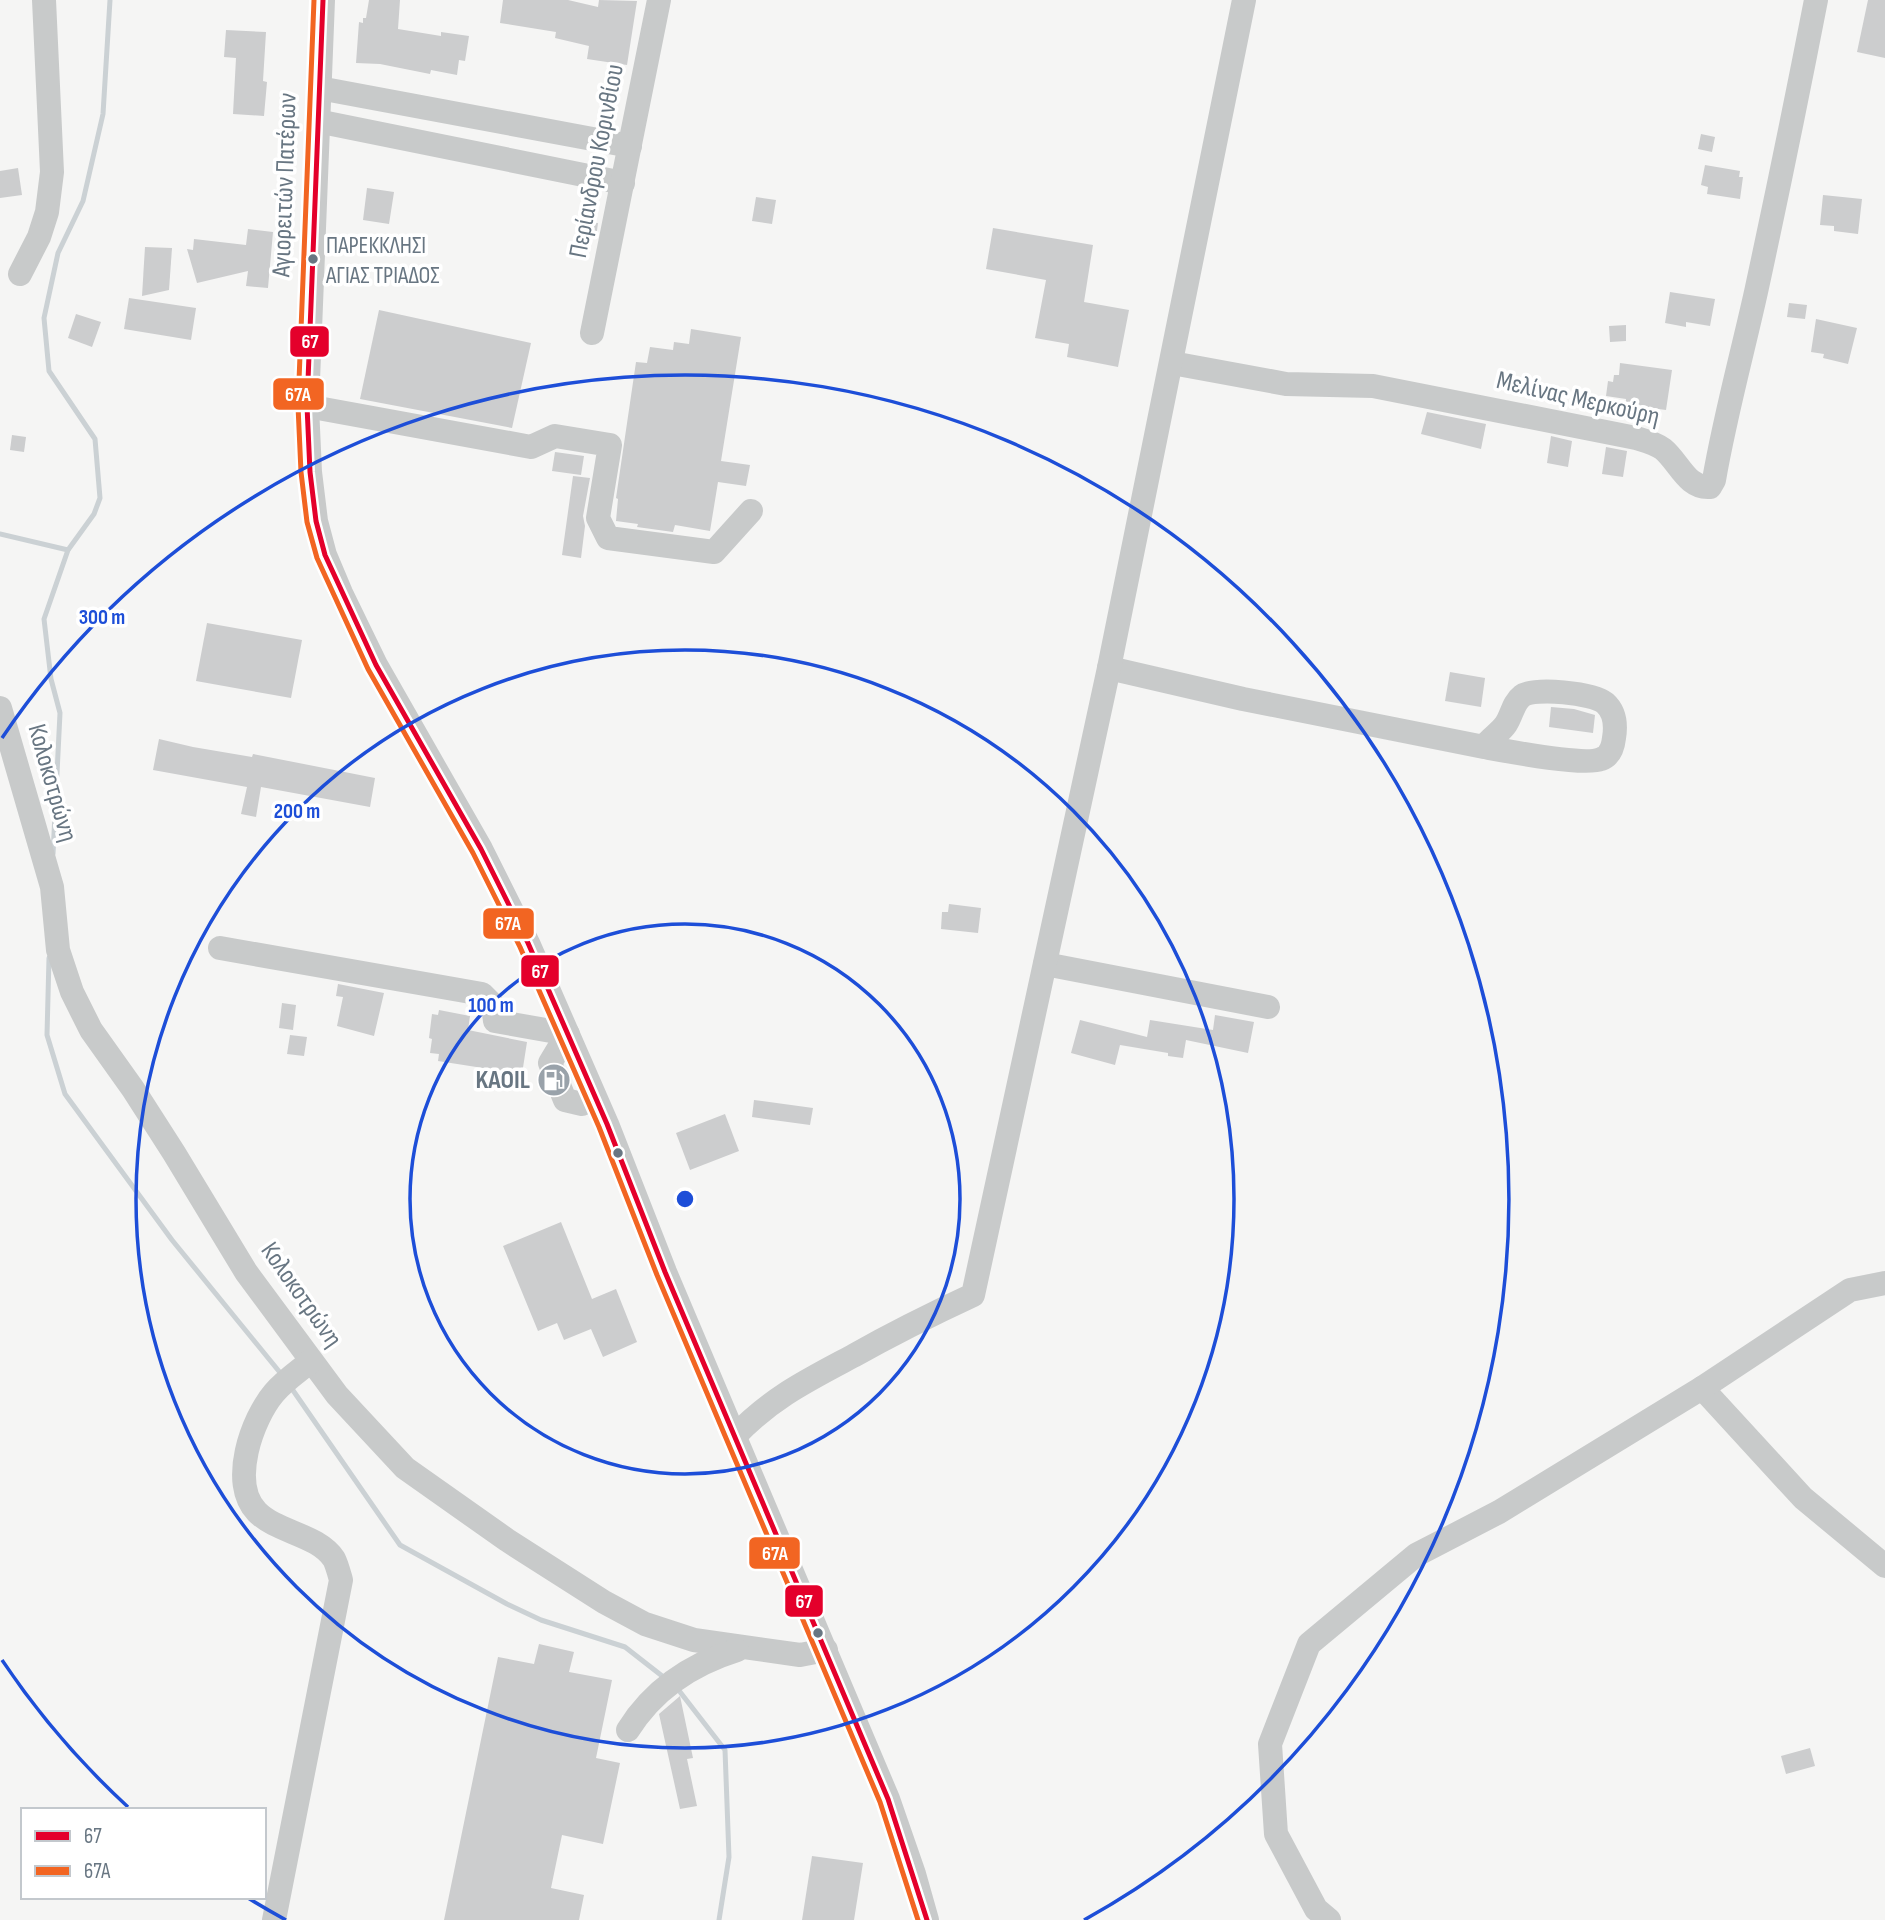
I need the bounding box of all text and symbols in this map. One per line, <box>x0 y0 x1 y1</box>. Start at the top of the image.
street label: Περίανδρου Κορινθίου <box>563 61 631 261</box>
street label: Αγιορειτών Πατέρων <box>266 92 304 279</box>
place label: ΠΑΡΕΚΚΛΗΣΙ ΑΓΙΑΣ ΤΡΙΑΔΟΣ <box>325 231 440 290</box>
marker: ΠΑΡΕΚΚΛΗΣΙ ΑΓΙΑΣ ΤΡΙΑΔΟΣ <box>306 252 320 266</box>
line badge: 67 <box>289 325 330 358</box>
text: 67 <box>301 331 319 354</box>
street label: Μελίνας Μερκούρη <box>1493 365 1663 433</box>
line badge: 67Α <box>272 377 325 411</box>
text: 67Α <box>285 384 312 407</box>
text: 300 m <box>79 605 125 630</box>
street label: Κολοκοτρώνη <box>20 721 84 845</box>
text: 200 m <box>274 799 320 824</box>
line badge: 67Α <box>482 907 535 940</box>
text: 67Α <box>495 913 522 936</box>
line badge: 67 <box>520 954 560 988</box>
text: 67 <box>531 961 549 984</box>
text: 100 m <box>468 993 514 1018</box>
fuel station icon: KAOIL <box>535 1061 573 1099</box>
place label: KAOIL <box>476 1065 530 1096</box>
unlabelled marker <box>611 1146 625 1160</box>
centre of rings <box>673 1187 697 1211</box>
street label: Κολοκοτρώνη <box>254 1237 348 1353</box>
line badge: 67Α <box>748 1536 801 1570</box>
text: 67Α <box>762 1543 789 1566</box>
line badge: 67 <box>784 1584 824 1618</box>
text: 67 <box>795 1591 813 1614</box>
unlabelled marker <box>811 1626 825 1640</box>
legend <box>21 1808 266 1899</box>
text: 67 <box>84 1824 102 1849</box>
text: 67Α <box>84 1859 111 1884</box>

